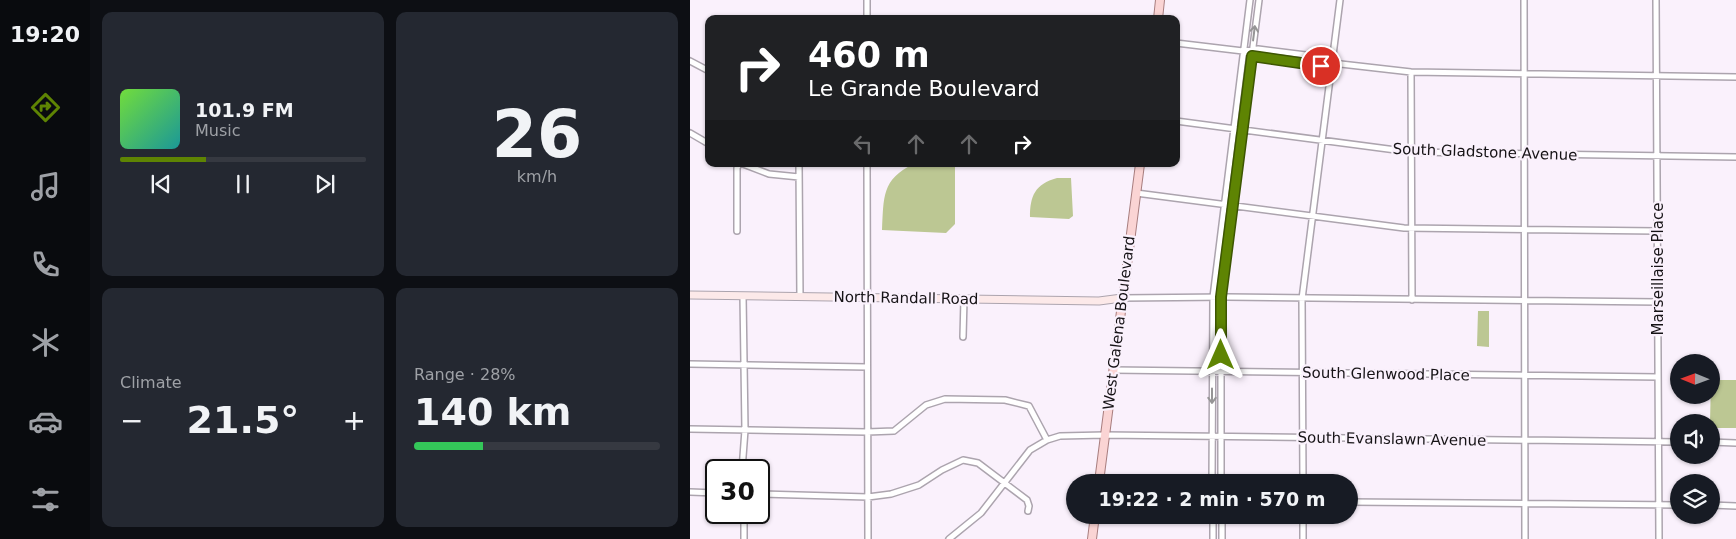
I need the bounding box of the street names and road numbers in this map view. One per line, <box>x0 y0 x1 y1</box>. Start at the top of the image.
street label: South Gladstone Avenue <box>1392 140 1578 164</box>
street label: Marseillaise Place <box>1649 203 1667 335</box>
street label: West Galena Boulevard <box>1099 235 1139 411</box>
street label: North Randall Road <box>833 288 979 308</box>
street label: South Glenwood Place <box>1302 364 1470 384</box>
street label: South Evanslawn Avenue <box>1297 428 1487 450</box>

